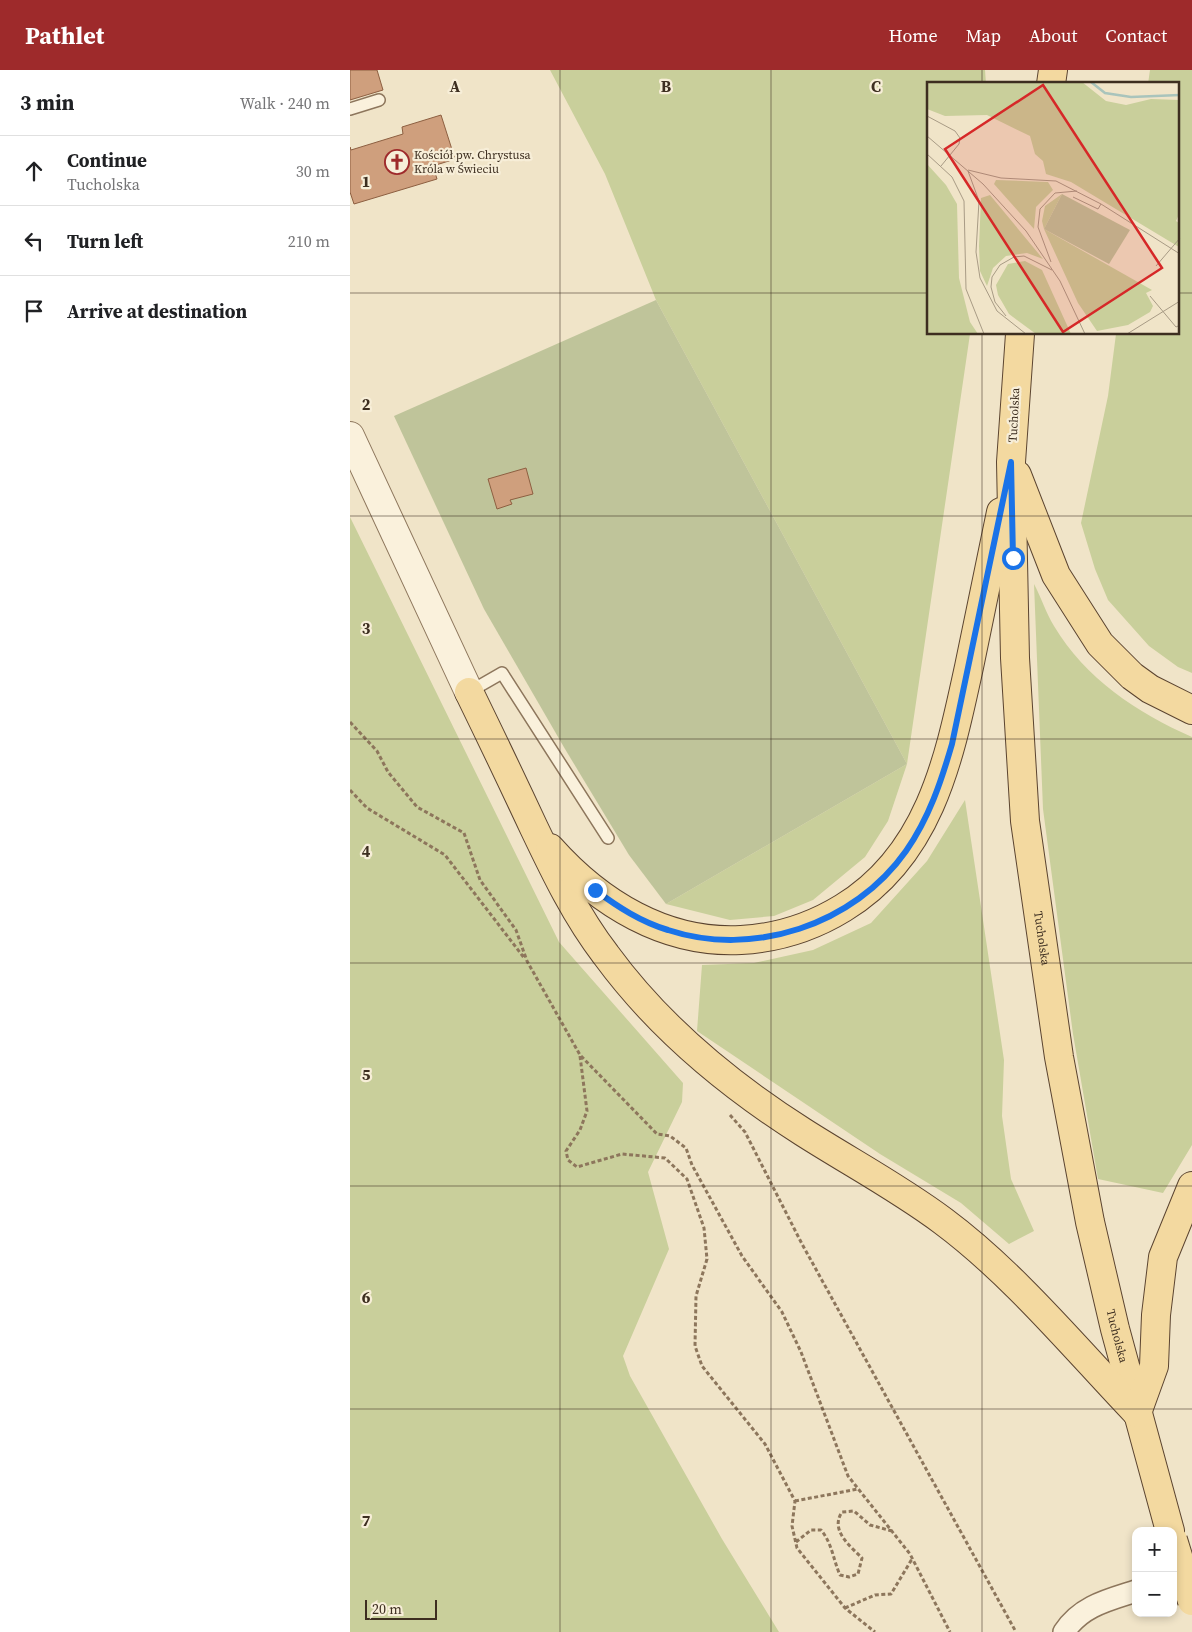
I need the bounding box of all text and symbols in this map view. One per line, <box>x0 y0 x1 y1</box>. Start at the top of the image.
text: Pathlet <box>25 19 104 52</box>
text: Home <box>889 23 938 48</box>
text: Map <box>966 23 1001 48</box>
text: About <box>1029 23 1077 48</box>
text: Contact <box>1105 23 1167 48</box>
text: A <box>450 75 461 97</box>
text: B <box>661 75 672 97</box>
text: C <box>871 75 881 97</box>
inset map <box>927 82 1180 335</box>
text: 3 min <box>20 88 75 117</box>
text: Walk · 240 m <box>240 92 330 114</box>
text: Continue <box>67 147 147 173</box>
place label: Kościół pw. Chrystusa Króla w Świeciu <box>414 147 532 177</box>
church icon: Kościół pw. Chrystusa Króla w Świeciu <box>384 149 410 175</box>
icon: ahead <box>20 157 48 185</box>
text: 30 m <box>296 160 330 182</box>
text: 1 <box>362 170 370 192</box>
text: Tucholska <box>67 173 140 195</box>
icon: left <box>20 227 48 255</box>
text: Turn left <box>67 228 143 254</box>
text: 210 m <box>288 230 330 252</box>
icon: arrive <box>20 297 48 325</box>
text: Arrive at destination <box>67 298 247 324</box>
street label: Tucholska <box>1005 386 1023 443</box>
text: 2 <box>362 393 371 415</box>
route start <box>1002 547 1025 570</box>
text: 3 <box>362 617 371 639</box>
text: 4 <box>362 840 371 862</box>
route end <box>584 879 607 902</box>
street label: Tucholska <box>1030 910 1054 967</box>
text: 5 <box>362 1063 371 1085</box>
text: 6 <box>362 1286 371 1308</box>
street label: Tucholska <box>1103 1308 1132 1365</box>
text: 7 <box>362 1509 371 1531</box>
map controls <box>1132 1527 1177 1617</box>
button: + <box>1132 1527 1177 1572</box>
button: − <box>1132 1572 1177 1617</box>
scale bar <box>365 1597 438 1620</box>
text: 20 m <box>372 1599 402 1619</box>

